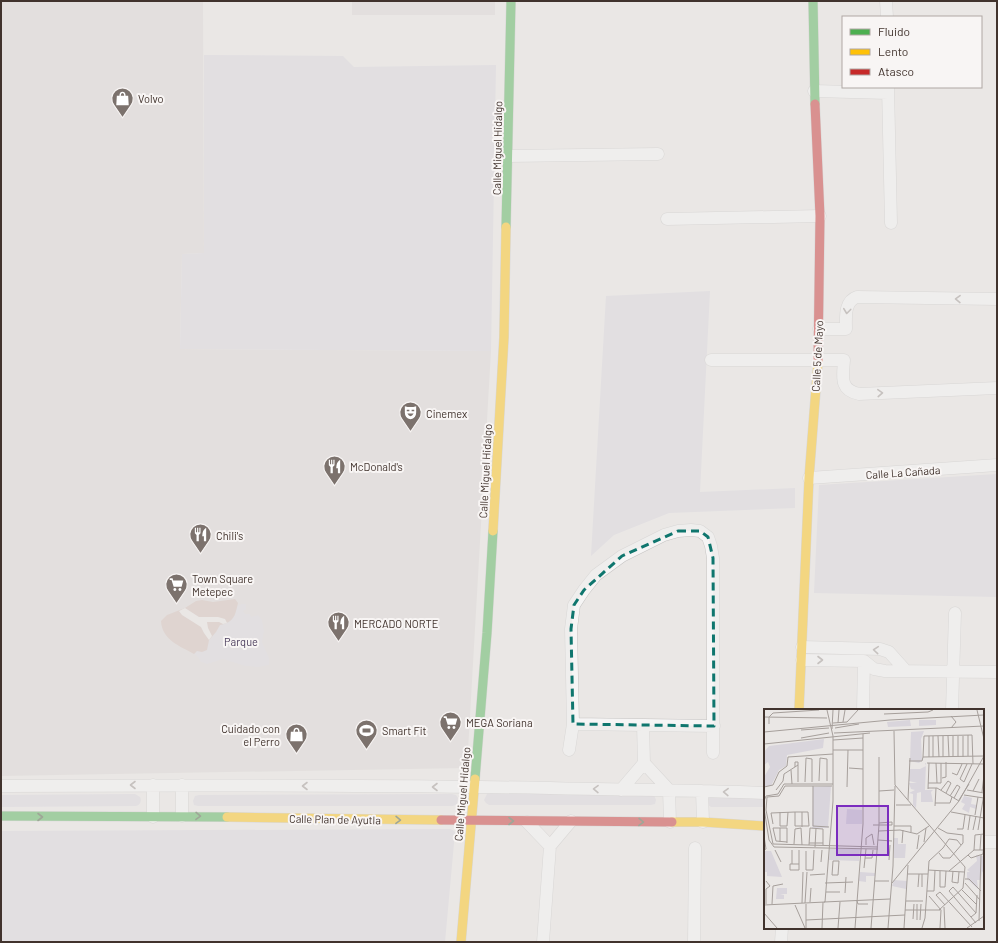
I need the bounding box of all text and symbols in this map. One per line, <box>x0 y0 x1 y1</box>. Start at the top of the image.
legend <box>842 16 982 88</box>
text: Fluido <box>878 24 910 38</box>
text: Lento <box>878 44 908 58</box>
text: Atasco <box>878 64 914 78</box>
shop icon: Volvo <box>110 85 136 118</box>
place label: Volvo <box>138 92 164 105</box>
street label: Calle Miguel Hidalgo <box>490 101 504 195</box>
one-way arrow <box>955 295 961 303</box>
one-way arrow <box>843 308 852 314</box>
street label: Calle 5 de Mayo <box>809 320 825 392</box>
one-way arrow <box>877 389 883 398</box>
theatre icon: Cinemex <box>398 400 424 433</box>
place label: Cinemex <box>426 407 467 420</box>
street label: Calle Miguel Hidalgo <box>476 424 494 518</box>
restaurant icon: McDonald's <box>321 453 347 486</box>
place label: McDonald's <box>350 460 403 473</box>
street label: Calle La Cañada <box>865 463 941 481</box>
restaurant icon: Chili's <box>188 522 214 555</box>
place label: Chili's <box>216 529 243 542</box>
supermarket icon: Town Square Metepec <box>163 571 189 604</box>
place label: Town Square Metepec <box>192 572 253 598</box>
restaurant icon: MERCADO NORTE <box>325 610 351 643</box>
place label: MERCADO NORTE <box>354 617 439 630</box>
park label: Parque <box>224 635 258 648</box>
one-way arrow <box>873 645 879 654</box>
one-way arrow <box>817 656 823 664</box>
supermarket icon: MEGA Soriana <box>438 709 464 742</box>
inset map <box>764 709 984 929</box>
place label: MEGA Soriana <box>466 716 533 729</box>
sports icon: Smart Fit <box>354 717 380 750</box>
shop icon: Cuidado con el Perro <box>283 721 309 754</box>
place label: Cuidado con el Perro <box>221 722 280 748</box>
place label: Smart Fit <box>382 724 427 737</box>
street label: Calle Miguel Hidalgo <box>451 746 473 842</box>
one-way arrow <box>130 781 136 789</box>
one-way arrow <box>302 782 308 790</box>
one-way arrow <box>432 783 438 791</box>
one-way arrow <box>593 785 599 793</box>
one-way arrow <box>723 787 729 796</box>
one-way arrow <box>195 812 201 821</box>
street label: Calle Plan de Ayutla <box>289 812 381 826</box>
one-way arrow <box>37 813 43 821</box>
one-way arrow <box>395 816 401 824</box>
one-way arrow <box>508 817 514 825</box>
one-way arrow <box>638 818 644 826</box>

